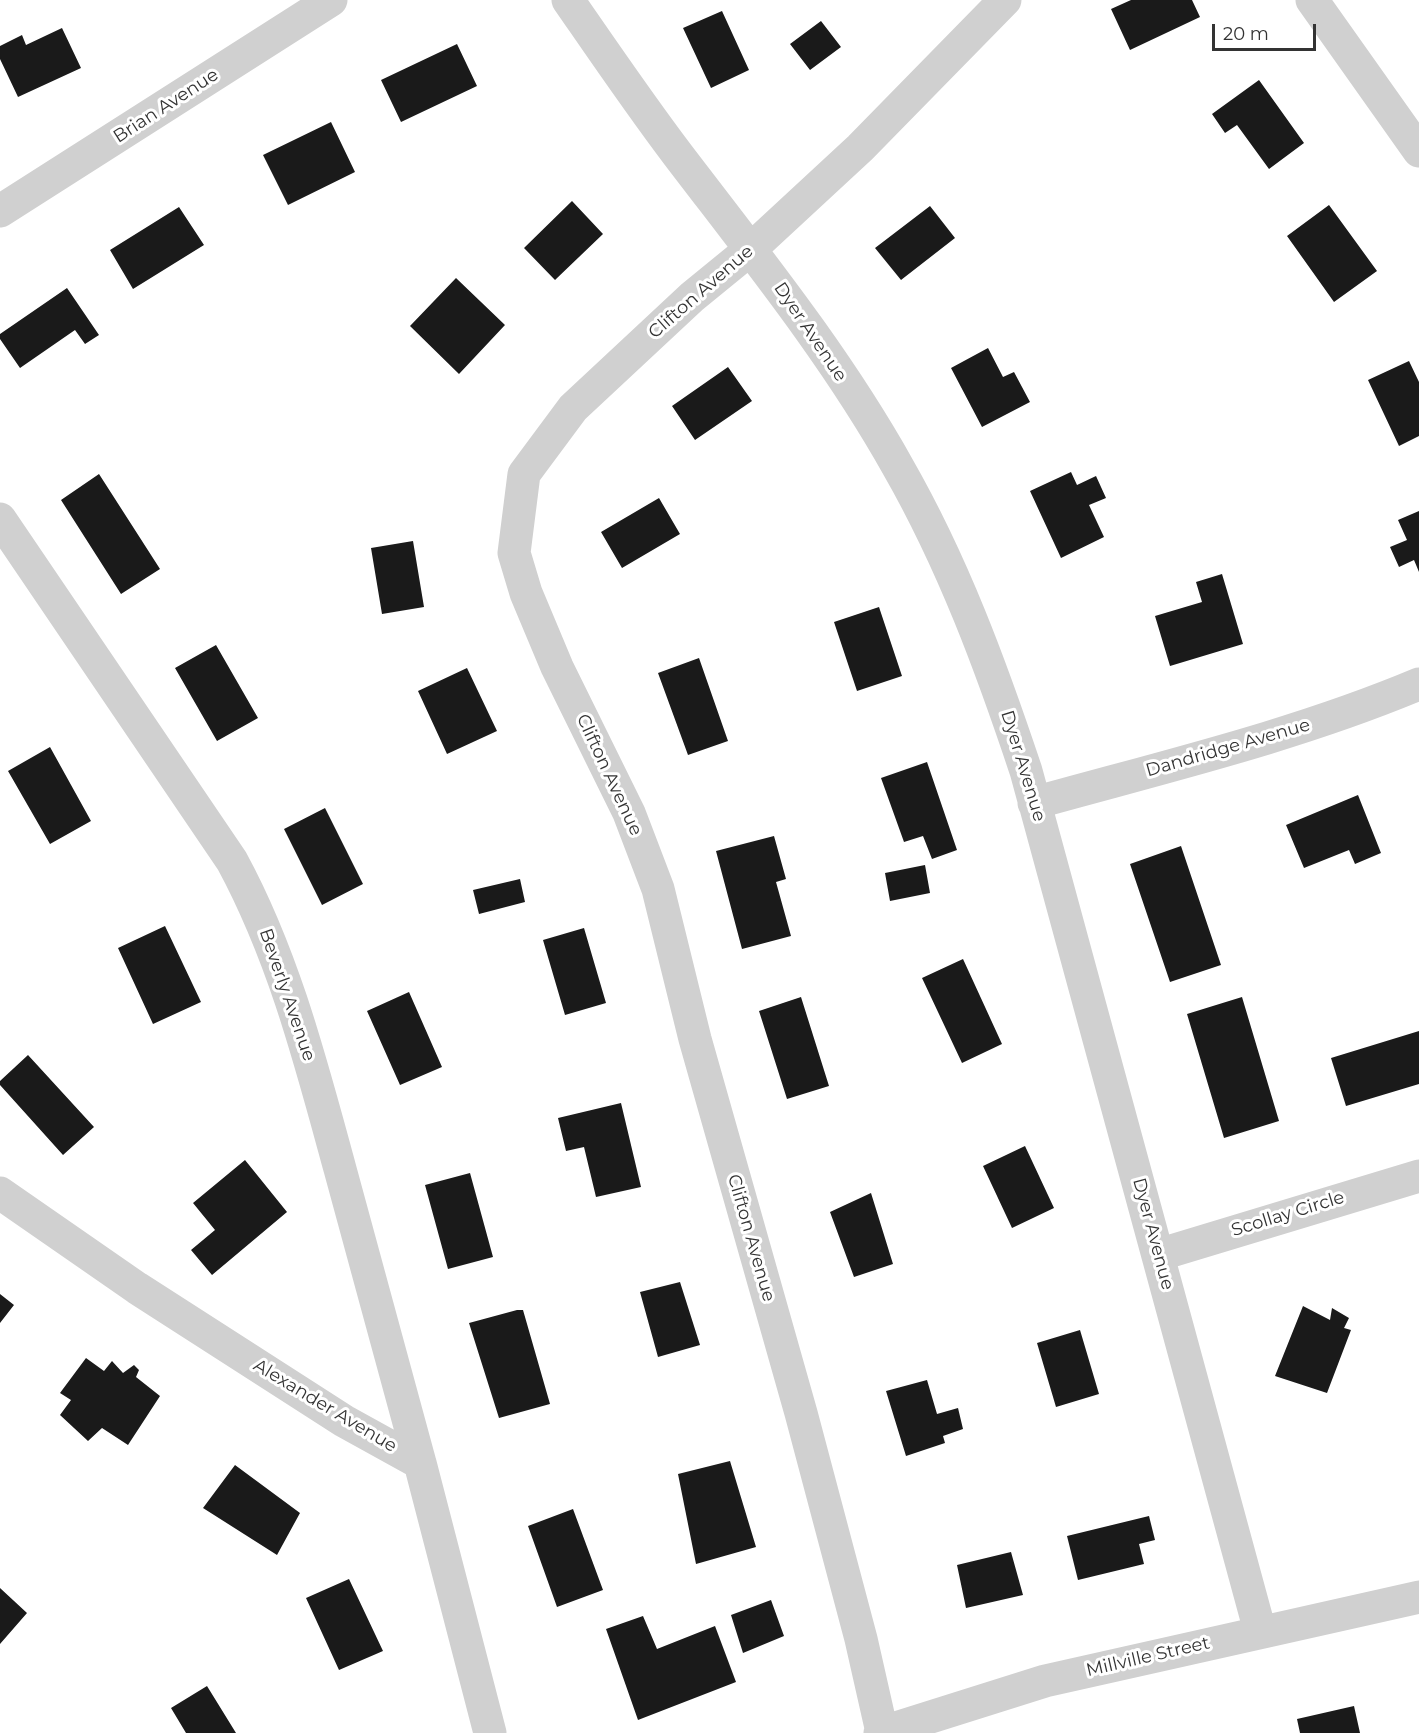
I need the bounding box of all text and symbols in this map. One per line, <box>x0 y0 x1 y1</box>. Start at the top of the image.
scale bar <box>1215 12 1318 50</box>
text: 20 m <box>1223 23 1269 45</box>
street label: Brian Avenue <box>109 64 223 148</box>
street label: Clifton Avenue <box>644 241 758 343</box>
street label: Dyer Avenue <box>769 278 851 386</box>
street label: Dyer Avenue <box>996 708 1050 824</box>
street label: Clifton Avenue <box>571 711 647 839</box>
street label: Dandridge Avenue <box>1143 714 1313 782</box>
street label: Beverly Avenue <box>254 926 320 1064</box>
street label: Clifton Avenue <box>722 1172 780 1304</box>
street label: Dyer Avenue <box>1128 1176 1178 1292</box>
street label: Scollay Circle <box>1229 1187 1347 1241</box>
street label: Alexander Avenue <box>249 1355 401 1457</box>
street label: Millville Street <box>1084 1632 1212 1682</box>

